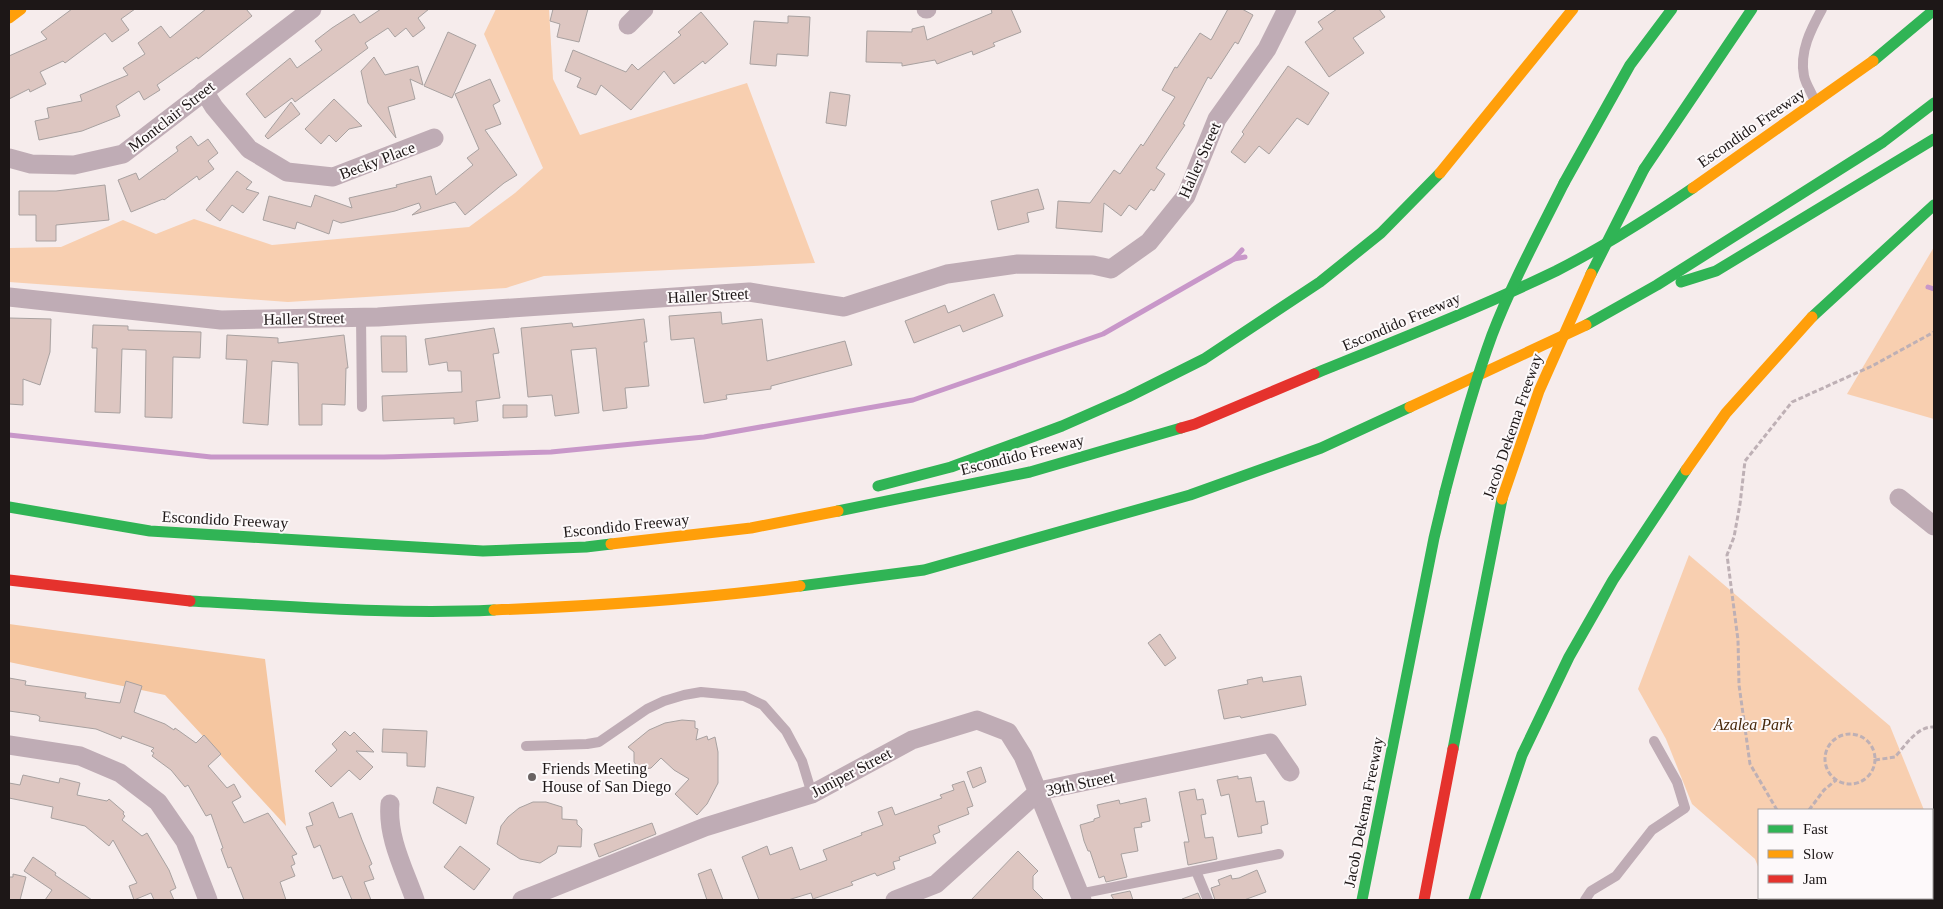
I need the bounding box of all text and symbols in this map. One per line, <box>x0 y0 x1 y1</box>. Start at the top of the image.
street label: Montclair Street <box>125 77 218 155</box>
street label: Escondido Freeway <box>1695 84 1809 172</box>
street label: Haller Street <box>1175 119 1224 201</box>
street label: Becky Place <box>337 138 418 184</box>
street label: Haller Street <box>667 285 750 306</box>
street label: Escondido Freeway <box>1340 289 1463 355</box>
street label: Haller Street <box>263 309 345 328</box>
street label: Jacob Dekema Freeway <box>1480 351 1546 502</box>
street label: Escondido Freeway <box>959 431 1086 479</box>
street label: Escondido Freeway <box>161 508 289 532</box>
street label: Escondido Freeway <box>562 510 690 542</box>
park label: Azalea Park <box>1713 716 1793 733</box>
street label: Jacob Dekema Freeway <box>1341 735 1387 889</box>
street label: Juniper Street <box>808 744 895 802</box>
place label: Friends Meeting House of San Diego <box>542 760 671 796</box>
street label: 39th Street <box>1044 768 1117 799</box>
marker: Friends Meeting House of San Diego <box>526 771 538 783</box>
legend <box>1758 809 1933 899</box>
text: Fast <box>1803 821 1829 837</box>
text: Slow <box>1803 846 1834 862</box>
text: Jam <box>1803 871 1827 887</box>

